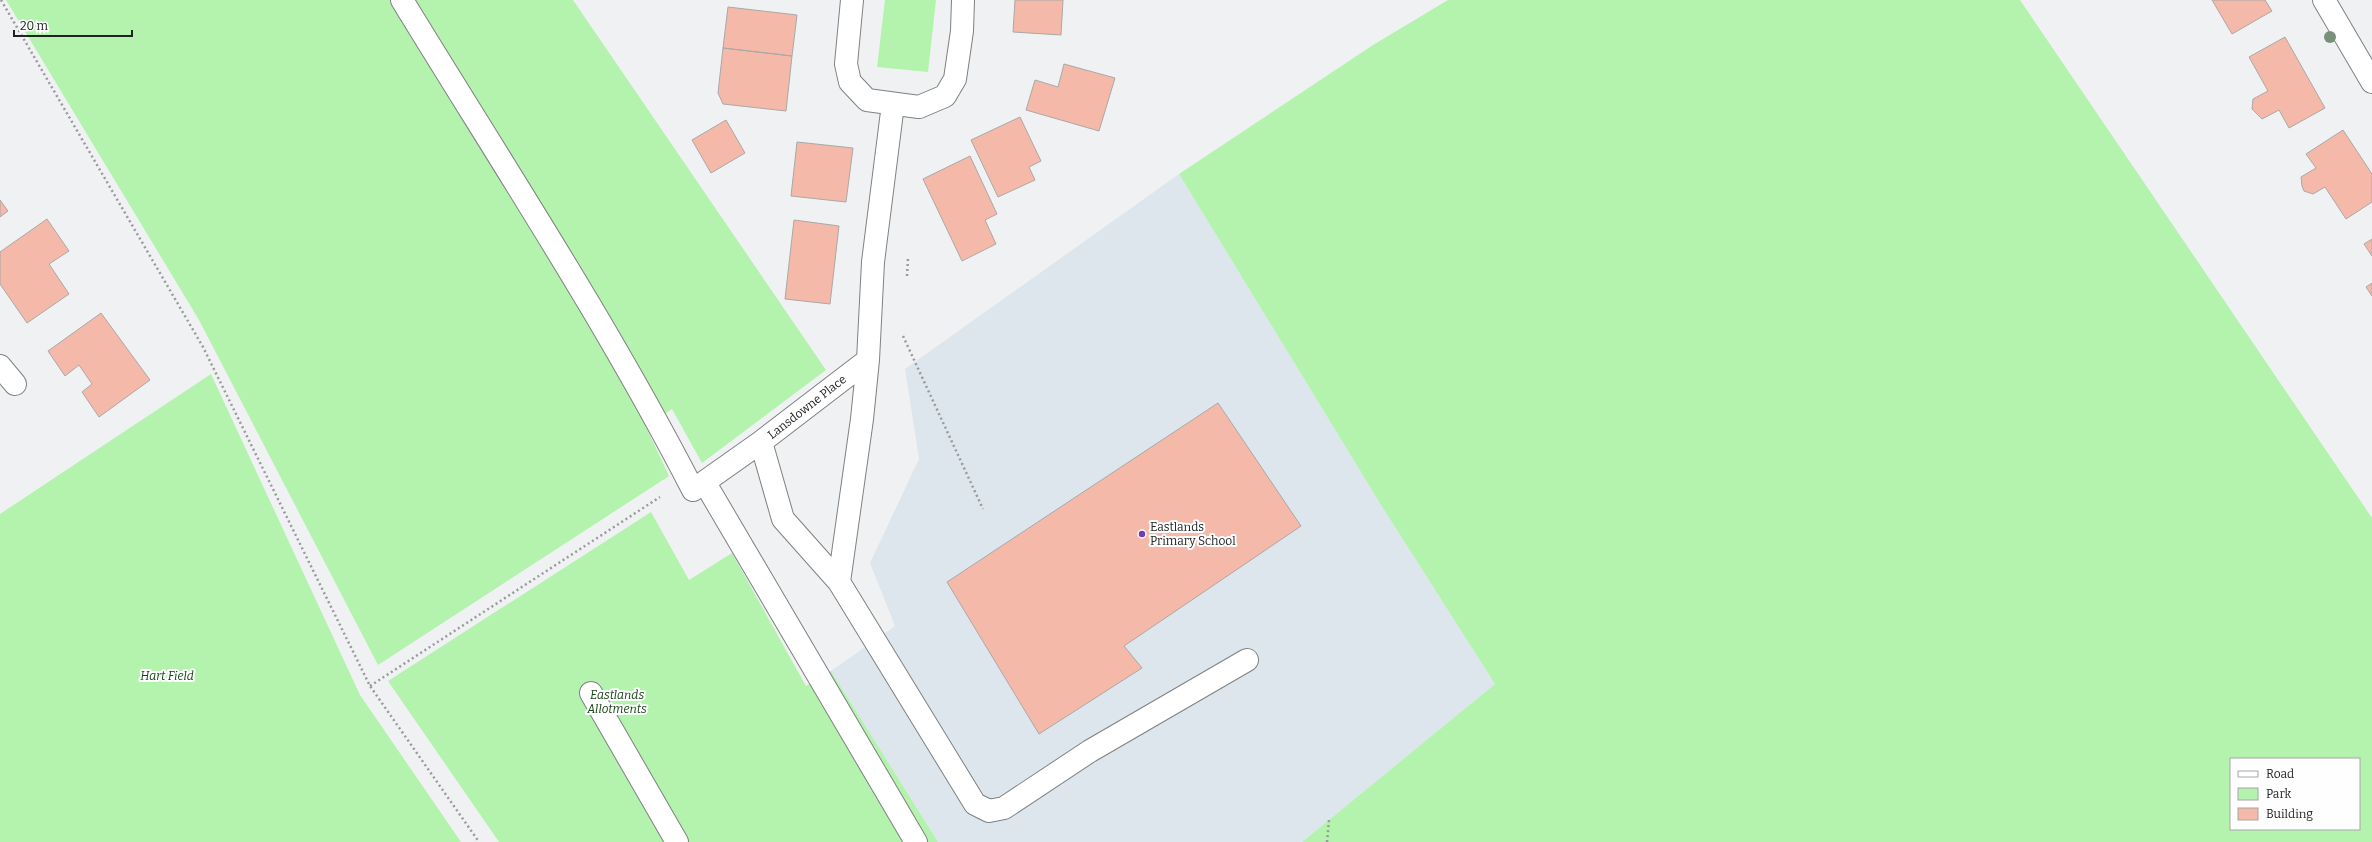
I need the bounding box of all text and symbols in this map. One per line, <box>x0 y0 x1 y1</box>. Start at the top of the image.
scale bar <box>14 12 132 38</box>
text: 20 m <box>20 19 49 33</box>
street label: Lansdowne Place <box>765 372 849 442</box>
place label: Eastlands Primary School <box>1150 520 1236 548</box>
marker: Eastlands Primary School <box>1137 529 1147 539</box>
park label: Hart Field <box>140 669 194 683</box>
park label: Eastlands Allotments <box>586 688 647 716</box>
legend <box>2230 758 2360 830</box>
text: Road <box>2266 767 2294 781</box>
text: Park <box>2266 787 2292 801</box>
text: Building <box>2266 807 2313 821</box>

